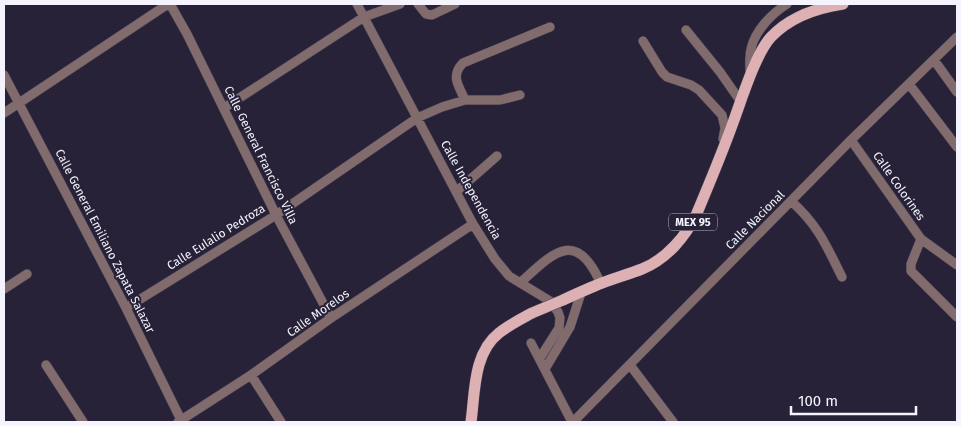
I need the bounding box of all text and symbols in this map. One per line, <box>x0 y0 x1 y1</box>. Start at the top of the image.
street label: Calle General Francisco Villa <box>221 84 301 226</box>
street label: Calle Independencia <box>438 138 504 242</box>
street label: Calle General Emiliano Zapata Salazar <box>52 147 158 336</box>
street label: Calle Colorines <box>870 149 928 223</box>
street label: Calle Nacional <box>723 187 788 252</box>
street label: Calle Eulalio Pedroza <box>164 201 268 273</box>
road number: MEX 95 <box>669 213 717 230</box>
street label: Calle Morelos <box>284 286 352 340</box>
scale bar <box>791 384 916 416</box>
text: 100 m <box>798 392 838 410</box>

